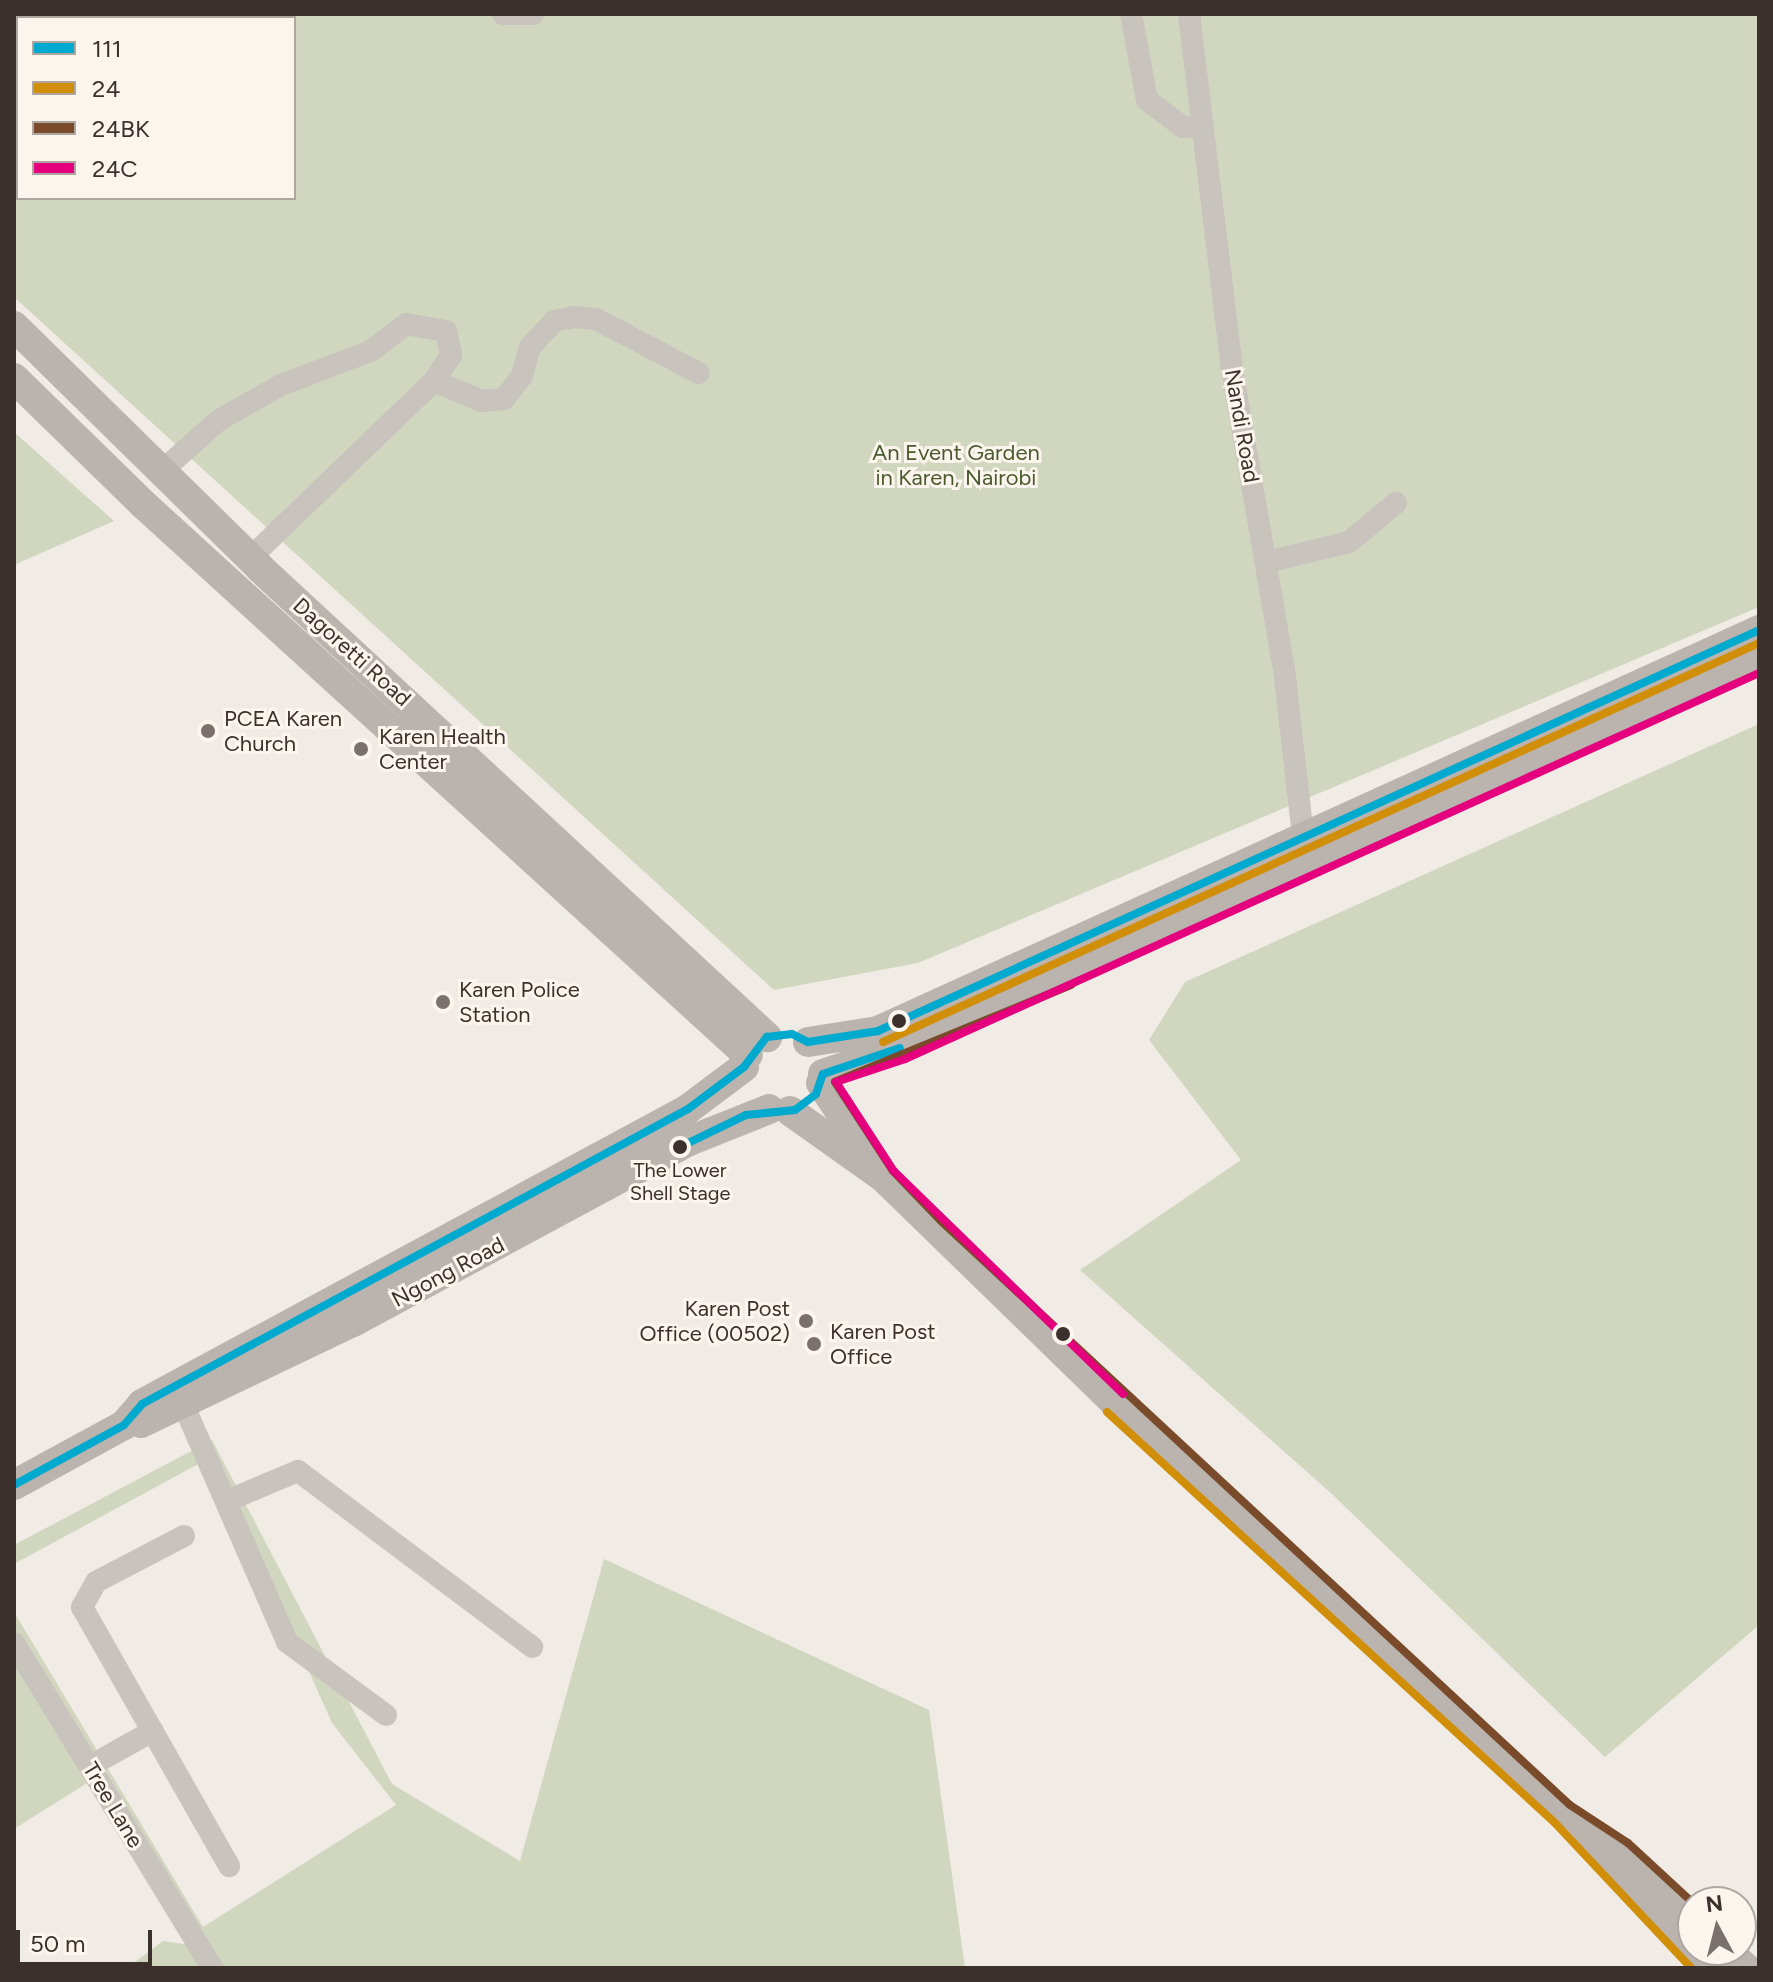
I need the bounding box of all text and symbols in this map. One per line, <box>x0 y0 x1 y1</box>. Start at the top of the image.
legend <box>16 16 296 200</box>
text: 111 <box>92 34 122 63</box>
text: 24 <box>92 74 120 103</box>
text: 24BK <box>92 114 150 143</box>
text: 24C <box>92 154 138 183</box>
street label: Nandi Road <box>1219 367 1265 485</box>
park label: An Event Garden in Karen, Nairobi <box>872 439 1040 490</box>
street label: Dagoretti Road <box>288 592 416 712</box>
place label: PCEA Karen Church <box>224 705 342 756</box>
marker: PCEA Karen Church <box>199 722 217 740</box>
place label: Karen Health Center <box>379 723 506 774</box>
marker: Karen Health Center <box>350 738 372 760</box>
place label: Karen Police Station <box>459 976 580 1028</box>
marker: Karen Police Station <box>434 993 452 1011</box>
unlabelled marker <box>891 1013 907 1029</box>
marker: The Lower Shell Stage <box>672 1139 688 1155</box>
place label: The Lower Shell Stage <box>630 1158 730 1205</box>
street label: Ngong Road <box>387 1231 509 1313</box>
place label: Karen Post Office (00502) <box>639 1295 790 1346</box>
marker: Karen Post Office (00502) <box>797 1312 815 1330</box>
place label: Karen Post Office <box>830 1318 935 1370</box>
unlabelled marker <box>1055 1326 1071 1342</box>
marker: Karen Post Office <box>805 1335 823 1353</box>
street label: Tree Lane <box>77 1758 149 1852</box>
north arrow <box>1677 1886 1757 1966</box>
text: N <box>1704 1889 1724 1918</box>
scale bar <box>20 1914 156 1964</box>
text: 50 m <box>30 1929 86 1958</box>

